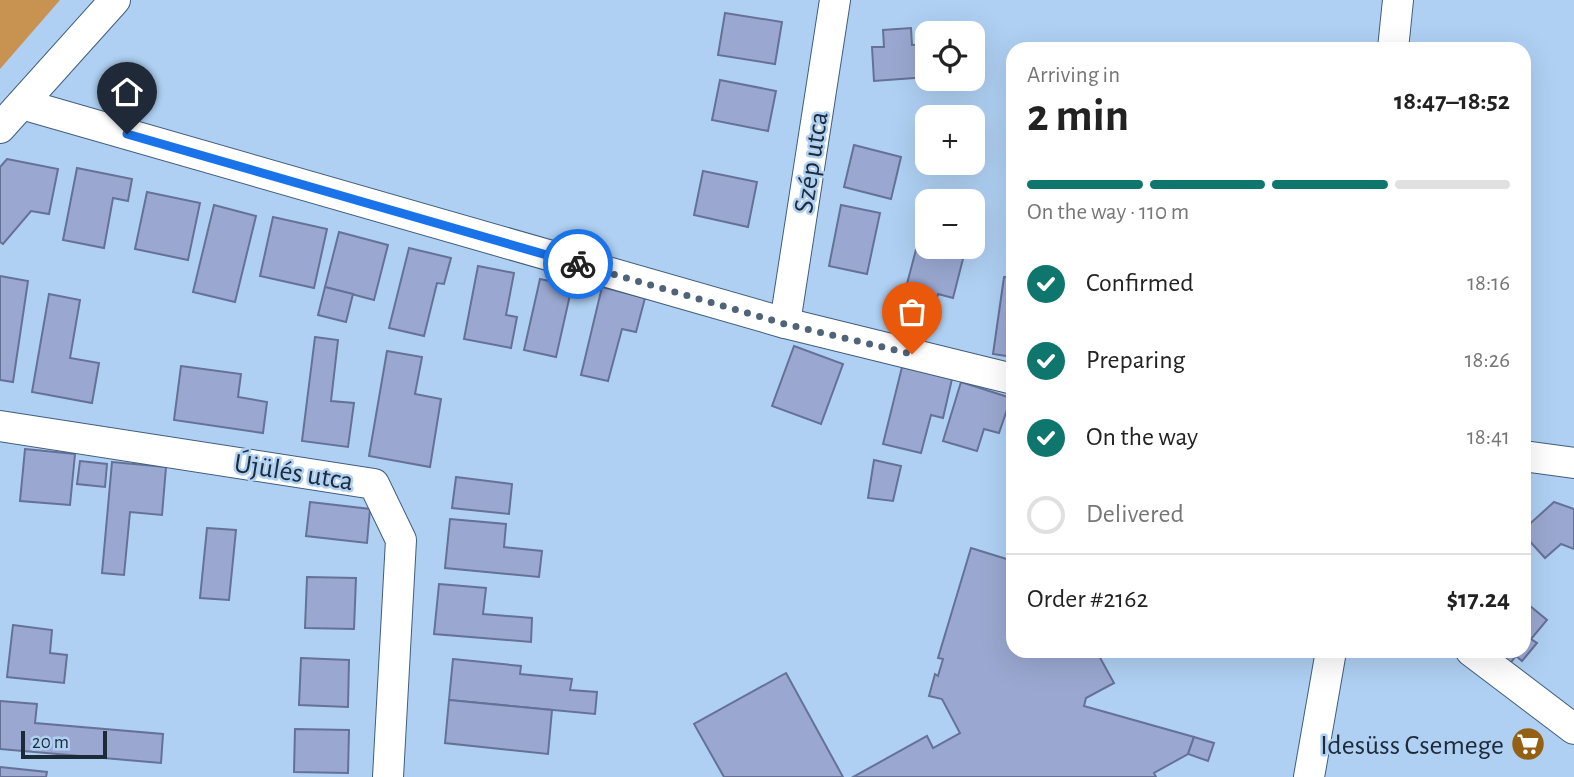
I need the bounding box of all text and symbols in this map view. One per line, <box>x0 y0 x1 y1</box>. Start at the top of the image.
map controls <box>915 21 985 259</box>
button: locate <box>915 21 985 91</box>
pin <box>97 62 157 134</box>
text: Arriving in <box>1027 64 1120 87</box>
icon: home <box>108 73 146 111</box>
text: 18:47–18:52 <box>1394 88 1510 114</box>
text: 2 min <box>1027 93 1129 139</box>
button: + <box>915 105 985 175</box>
street label: Szép utca <box>790 109 834 215</box>
button: − <box>915 189 985 259</box>
text: On the way · 110 m <box>1027 201 1189 224</box>
courier <box>543 229 613 299</box>
icon: bike <box>559 245 597 283</box>
icon: check <box>1027 265 1065 303</box>
text: Confirmed <box>1086 270 1194 296</box>
text: 18:16 <box>1467 272 1510 295</box>
pin <box>882 282 942 354</box>
icon: bag <box>893 293 931 331</box>
icon: check <box>1027 342 1065 380</box>
text: Preparing <box>1086 347 1185 373</box>
text: 18:26 <box>1465 349 1510 372</box>
icon: check <box>1027 419 1065 457</box>
text: On the way <box>1086 424 1198 450</box>
text: 18:41 <box>1467 426 1510 449</box>
street label: Újülés utca <box>232 447 356 496</box>
text: Delivered <box>1086 501 1184 527</box>
text: Order #2162 <box>1027 586 1148 612</box>
text: $17.24 <box>1446 586 1510 612</box>
supermarket icon: Idesüss Csemege <box>1509 725 1547 763</box>
scale bar <box>21 728 107 760</box>
place label: Idesüss Csemege <box>1320 732 1504 760</box>
text: 20 m <box>32 733 69 752</box>

